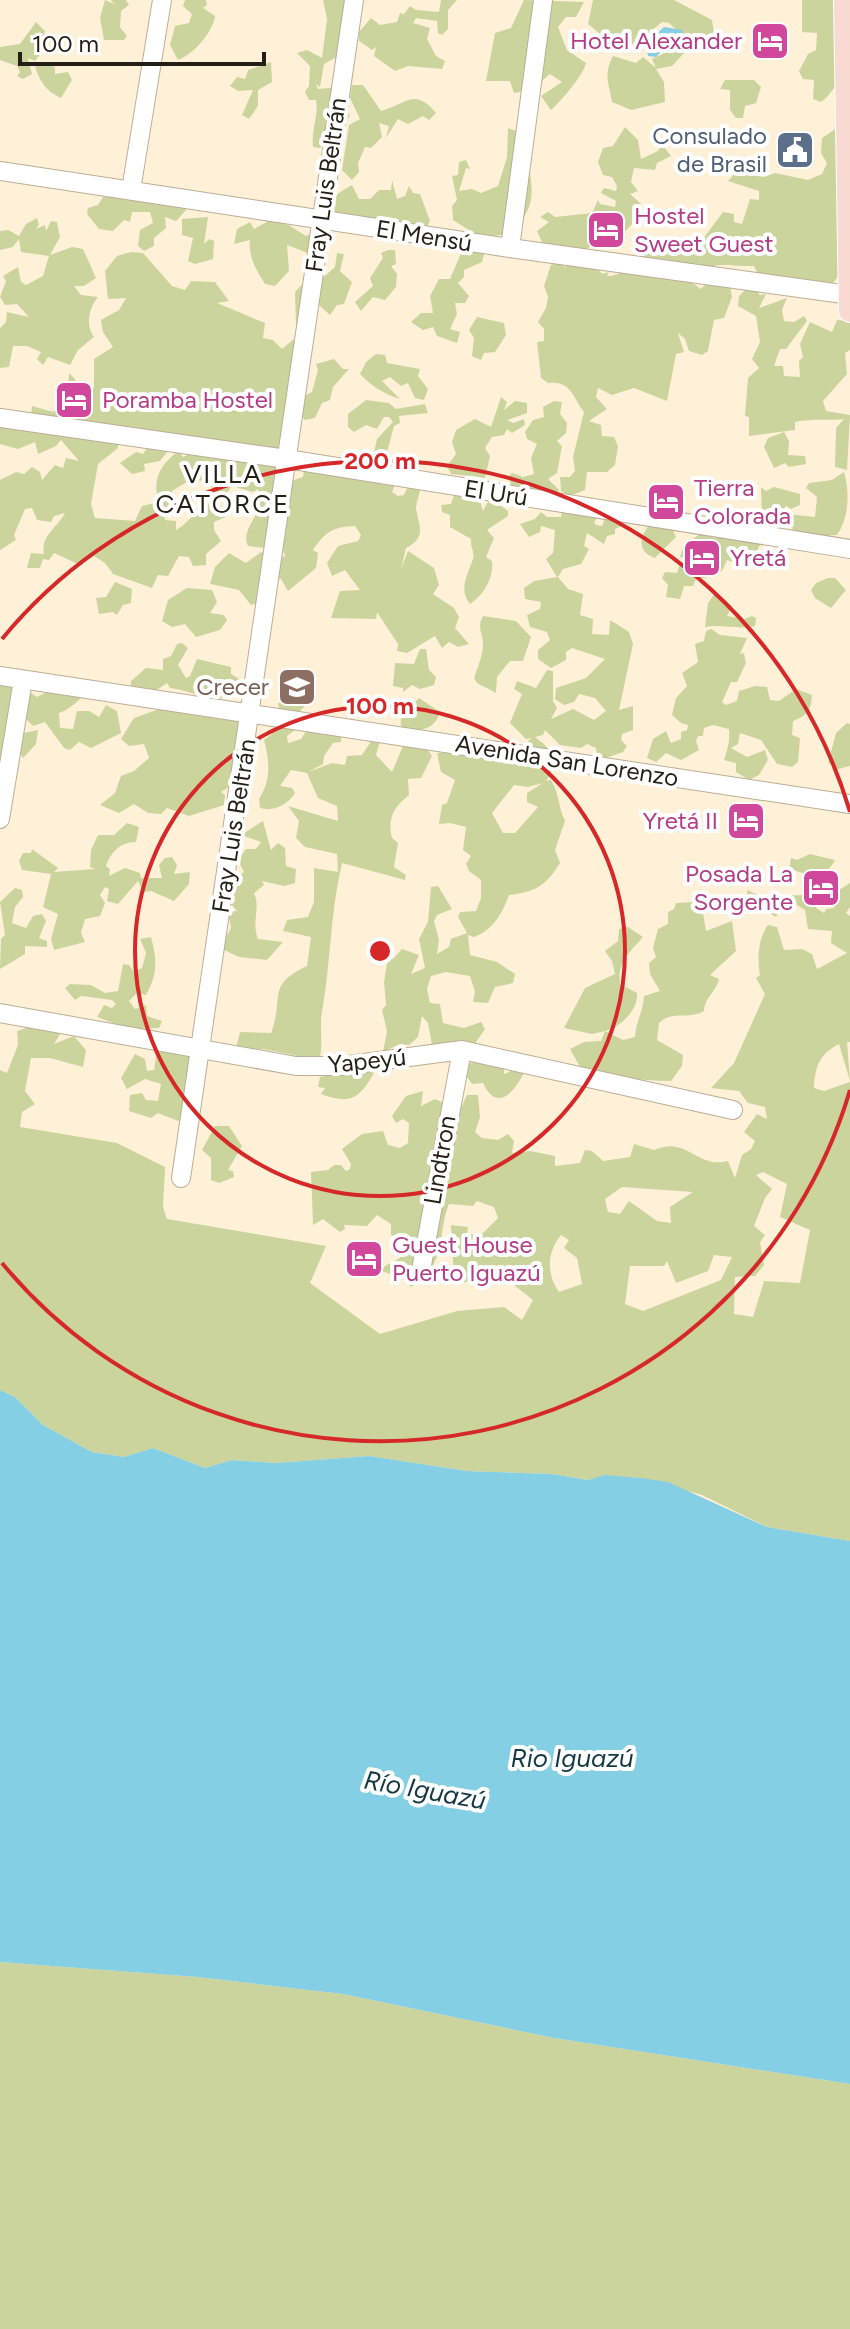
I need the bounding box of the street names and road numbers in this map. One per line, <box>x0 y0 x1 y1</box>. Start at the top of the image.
street label: Fray Luis Beltrán <box>299 96 352 274</box>
street label: El Mensú <box>374 214 474 257</box>
street label: El Urú <box>462 473 530 512</box>
street label: Avenida San Lorenzo <box>453 729 681 792</box>
street label: Fray Luis Beltrán <box>205 737 262 915</box>
street label: Yapeyú <box>327 1042 407 1079</box>
street label: Lindtron <box>417 1113 462 1207</box>

